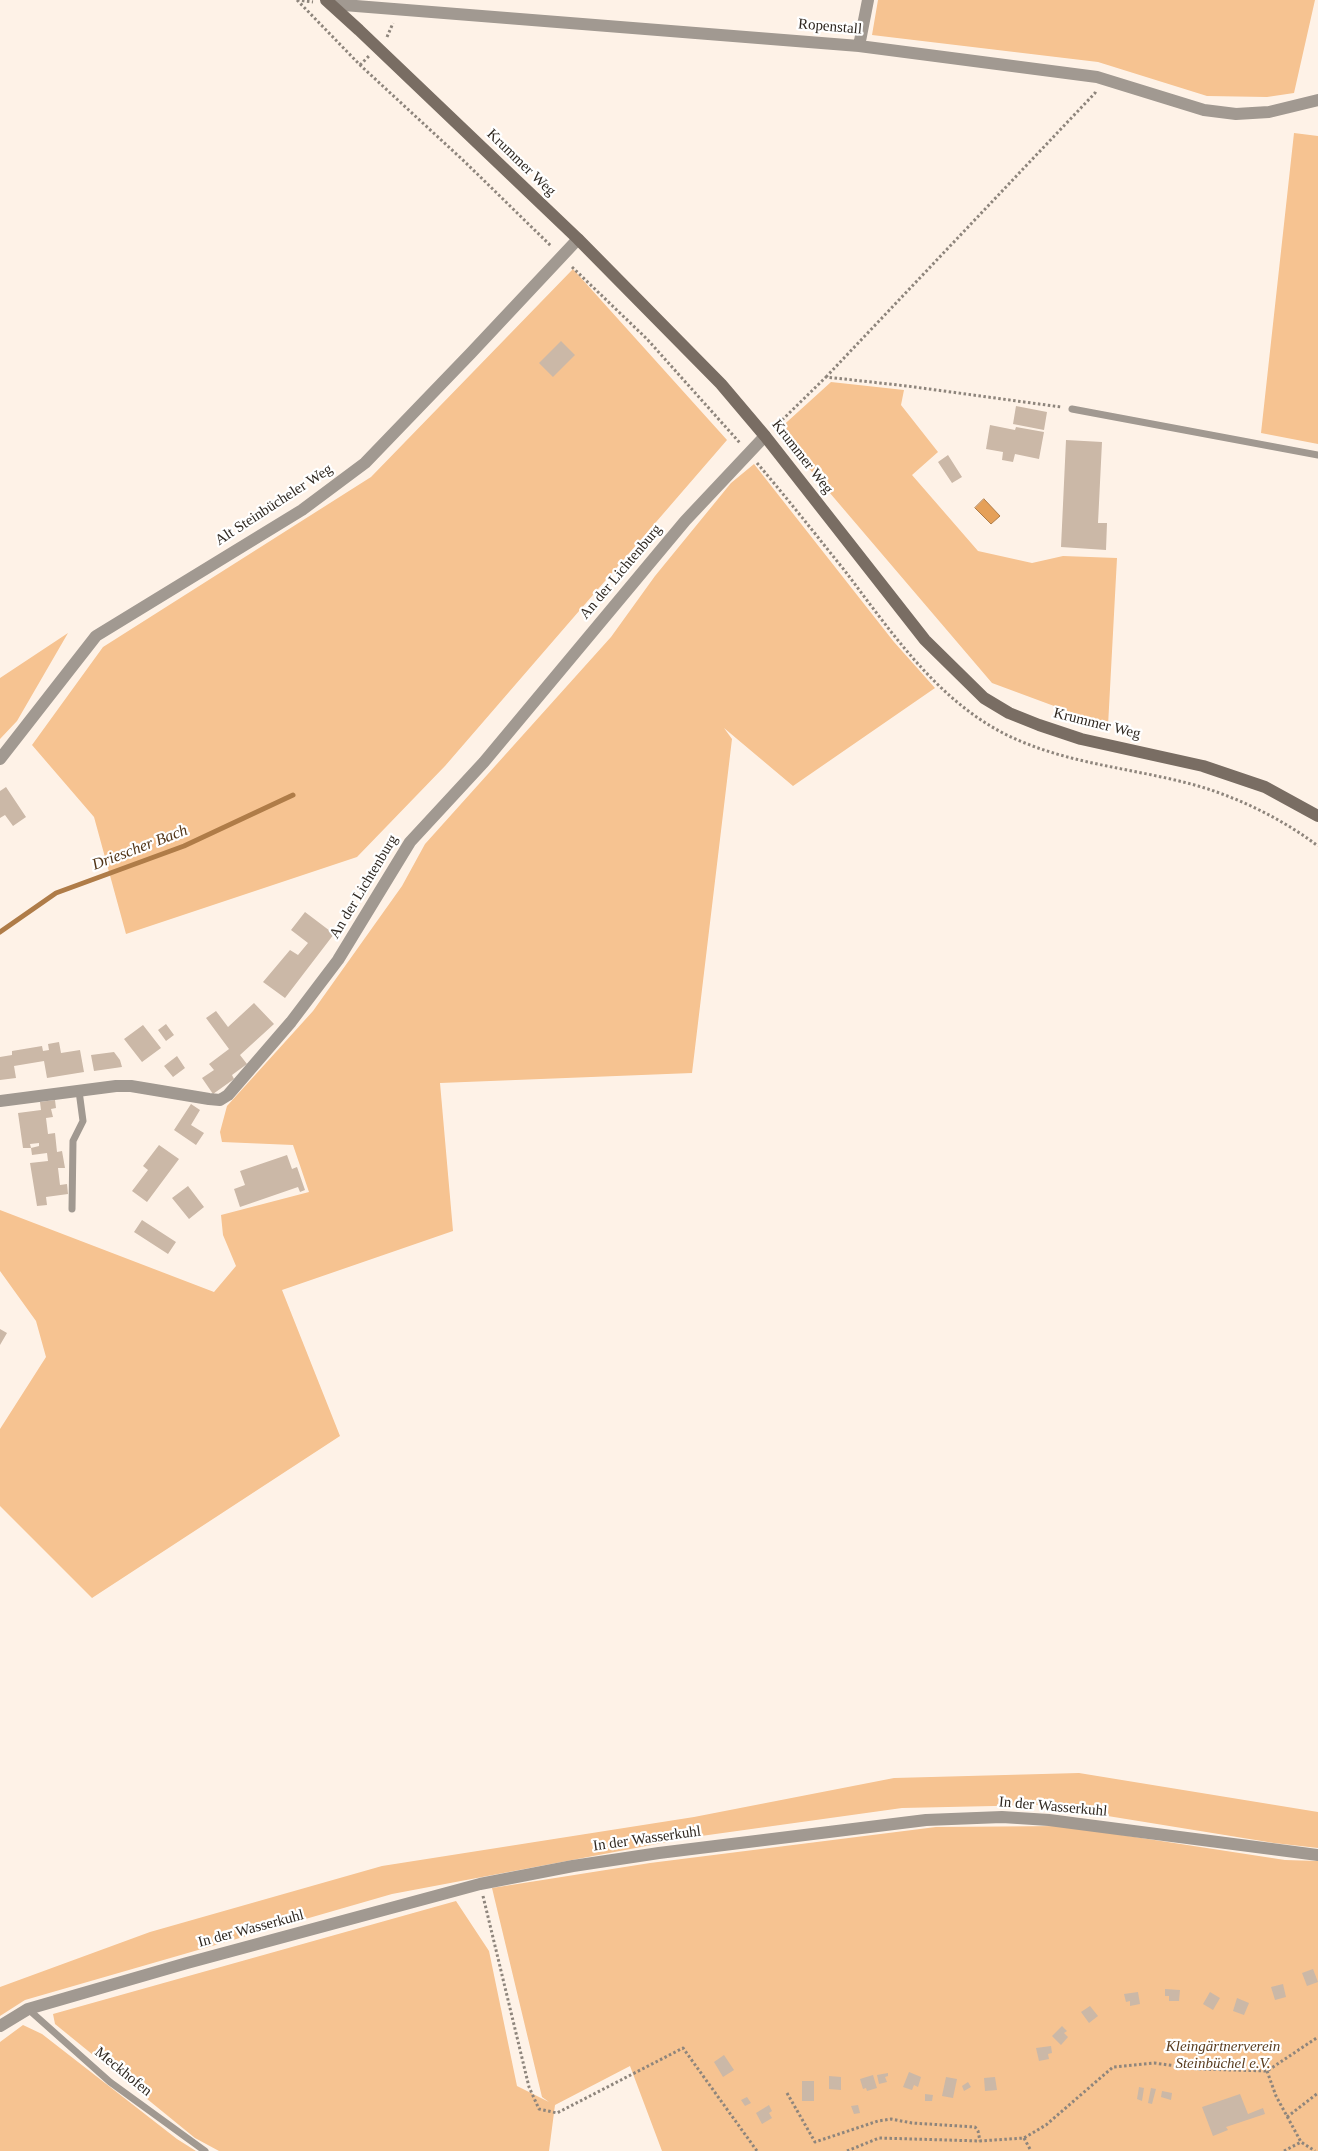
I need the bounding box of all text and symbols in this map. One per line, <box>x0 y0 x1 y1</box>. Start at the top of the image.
street label: Ropenstall <box>797 15 863 39</box>
street label: Krummer Weg <box>483 126 559 200</box>
street label: Krummer Weg <box>767 416 837 498</box>
street label: Alt Steinbücheler Weg <box>212 460 336 550</box>
street label: An der Lichtenburg <box>576 521 666 623</box>
street label: Krummer Weg <box>1052 704 1142 744</box>
water label: Driescher Bach <box>89 821 191 875</box>
street label: An der Lichtenburg <box>326 832 402 942</box>
street label: In der Wasserkuhl <box>998 1793 1108 1821</box>
street label: In der Wasserkuhl <box>592 1823 702 1855</box>
street label: In der Wasserkuhl <box>196 1906 306 1952</box>
park label: Kleingärtnerverein Steinbüchel e.V. <box>1166 2038 1280 2073</box>
street label: Meckhofen <box>91 2044 155 2100</box>

